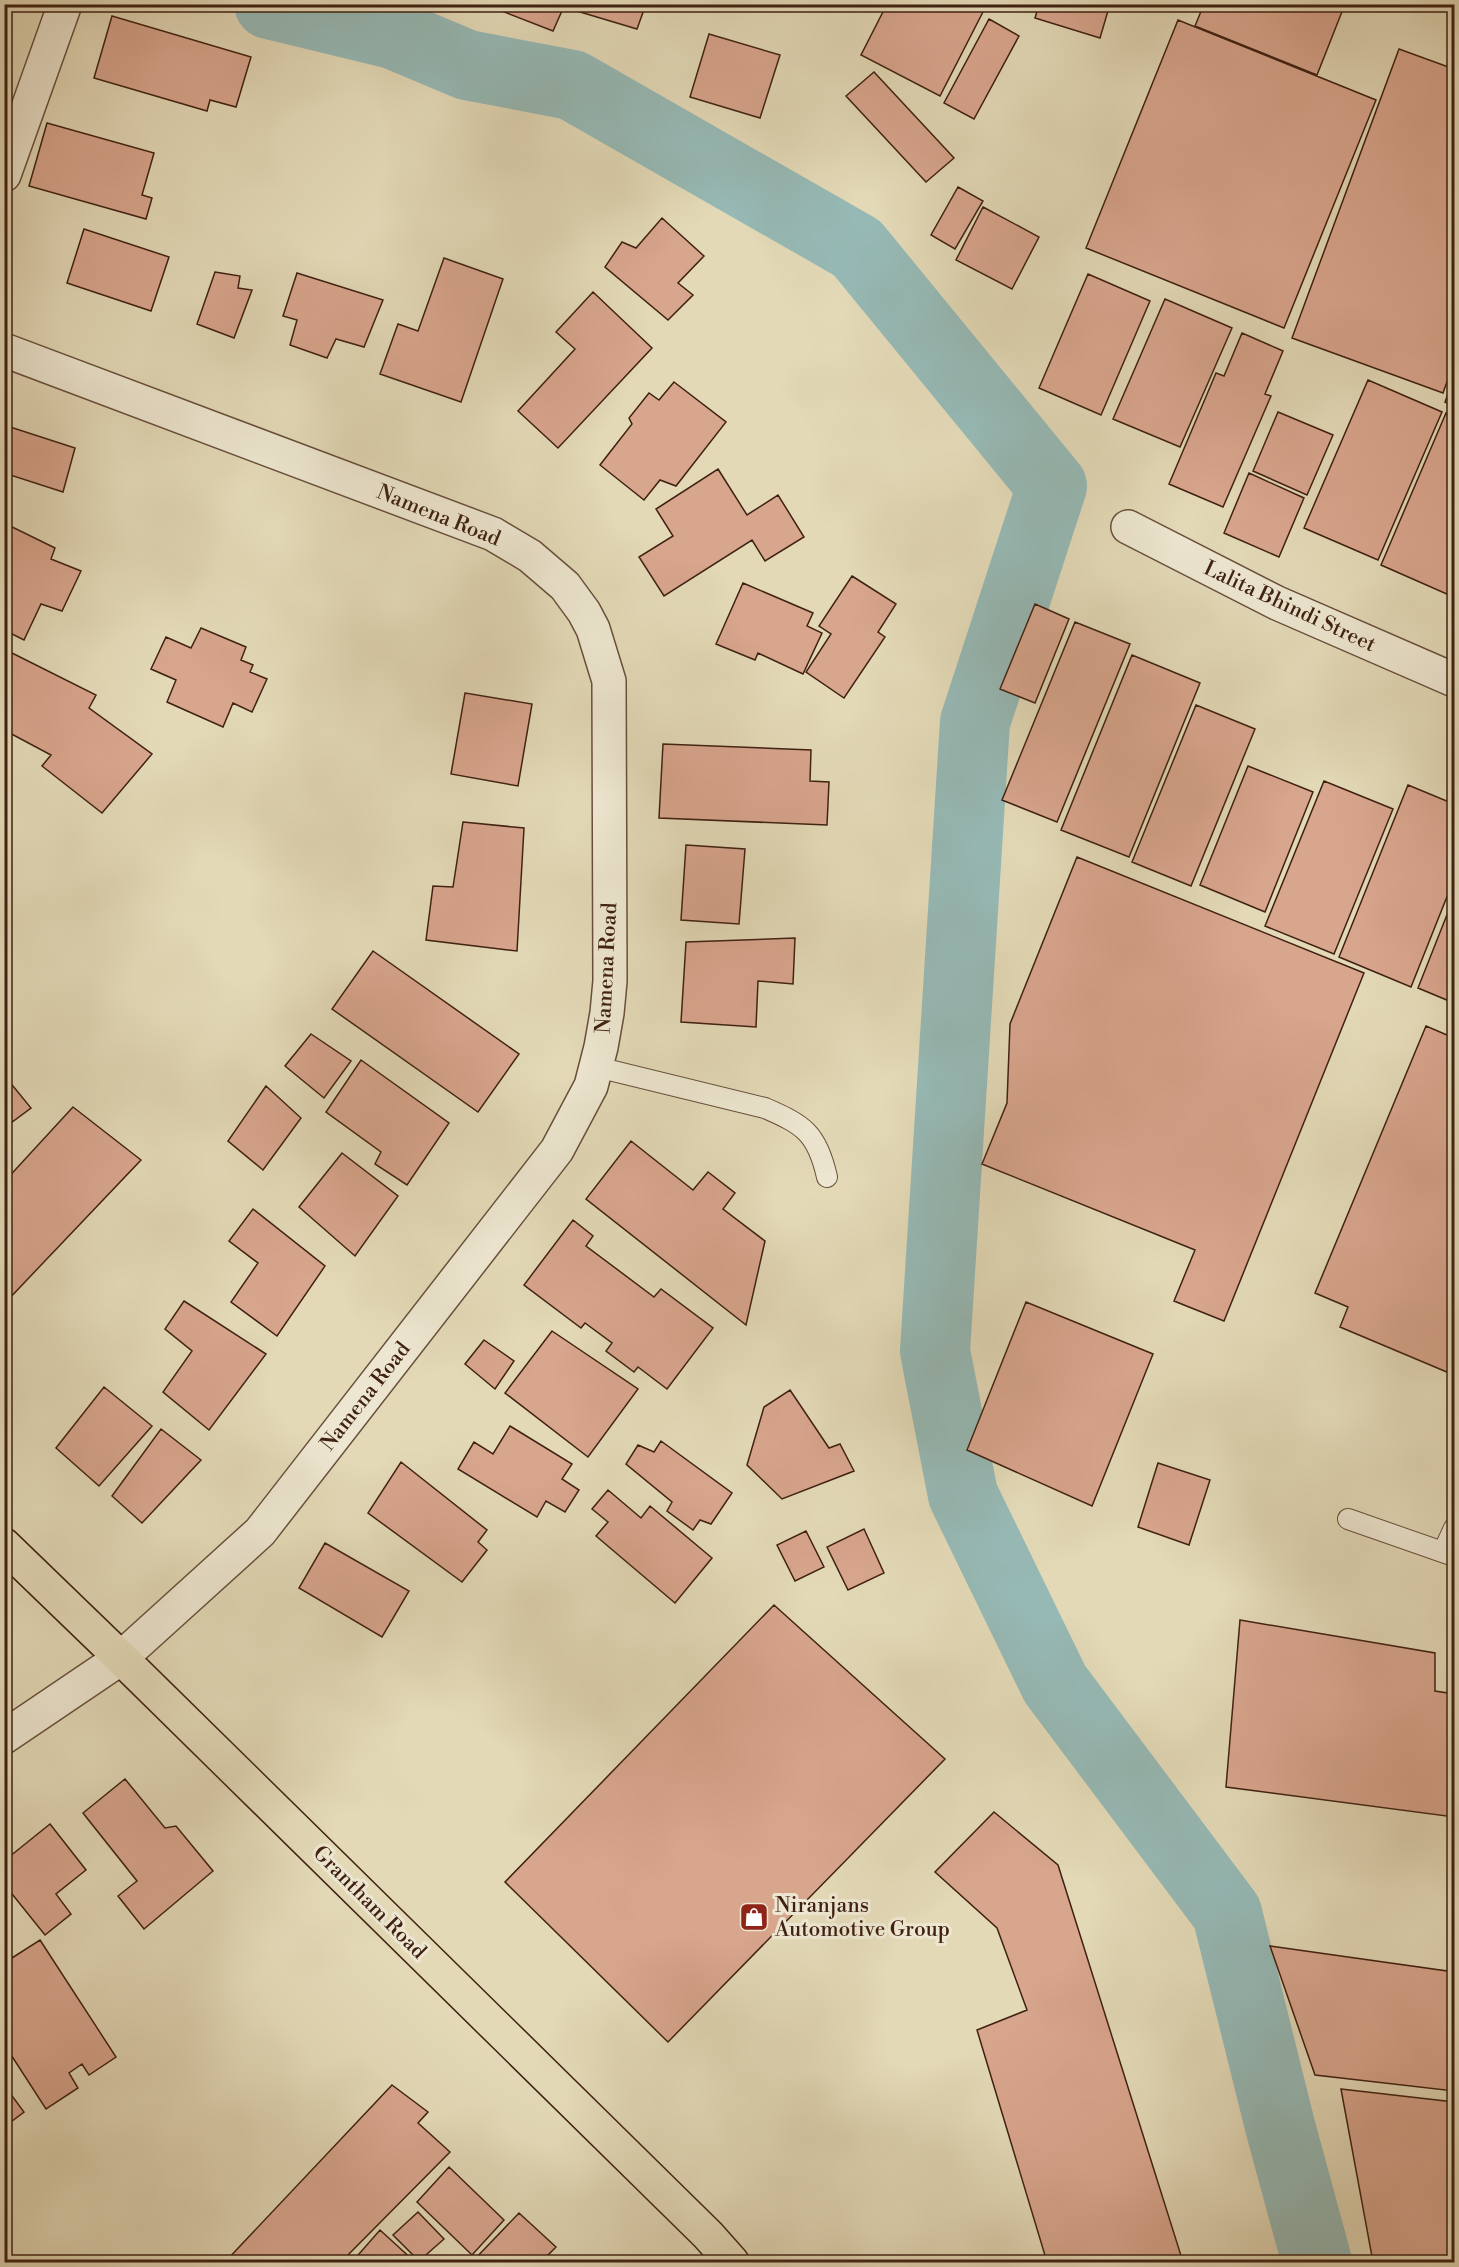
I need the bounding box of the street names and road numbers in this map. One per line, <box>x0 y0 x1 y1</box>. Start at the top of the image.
street label: Namena Road <box>373 479 504 553</box>
street label: Lalita Bhindi Street <box>1199 556 1380 658</box>
street label: Namena Road <box>591 902 623 1034</box>
street label: Namena Road <box>315 1337 416 1456</box>
street label: Grantham Road <box>307 1841 432 1965</box>

